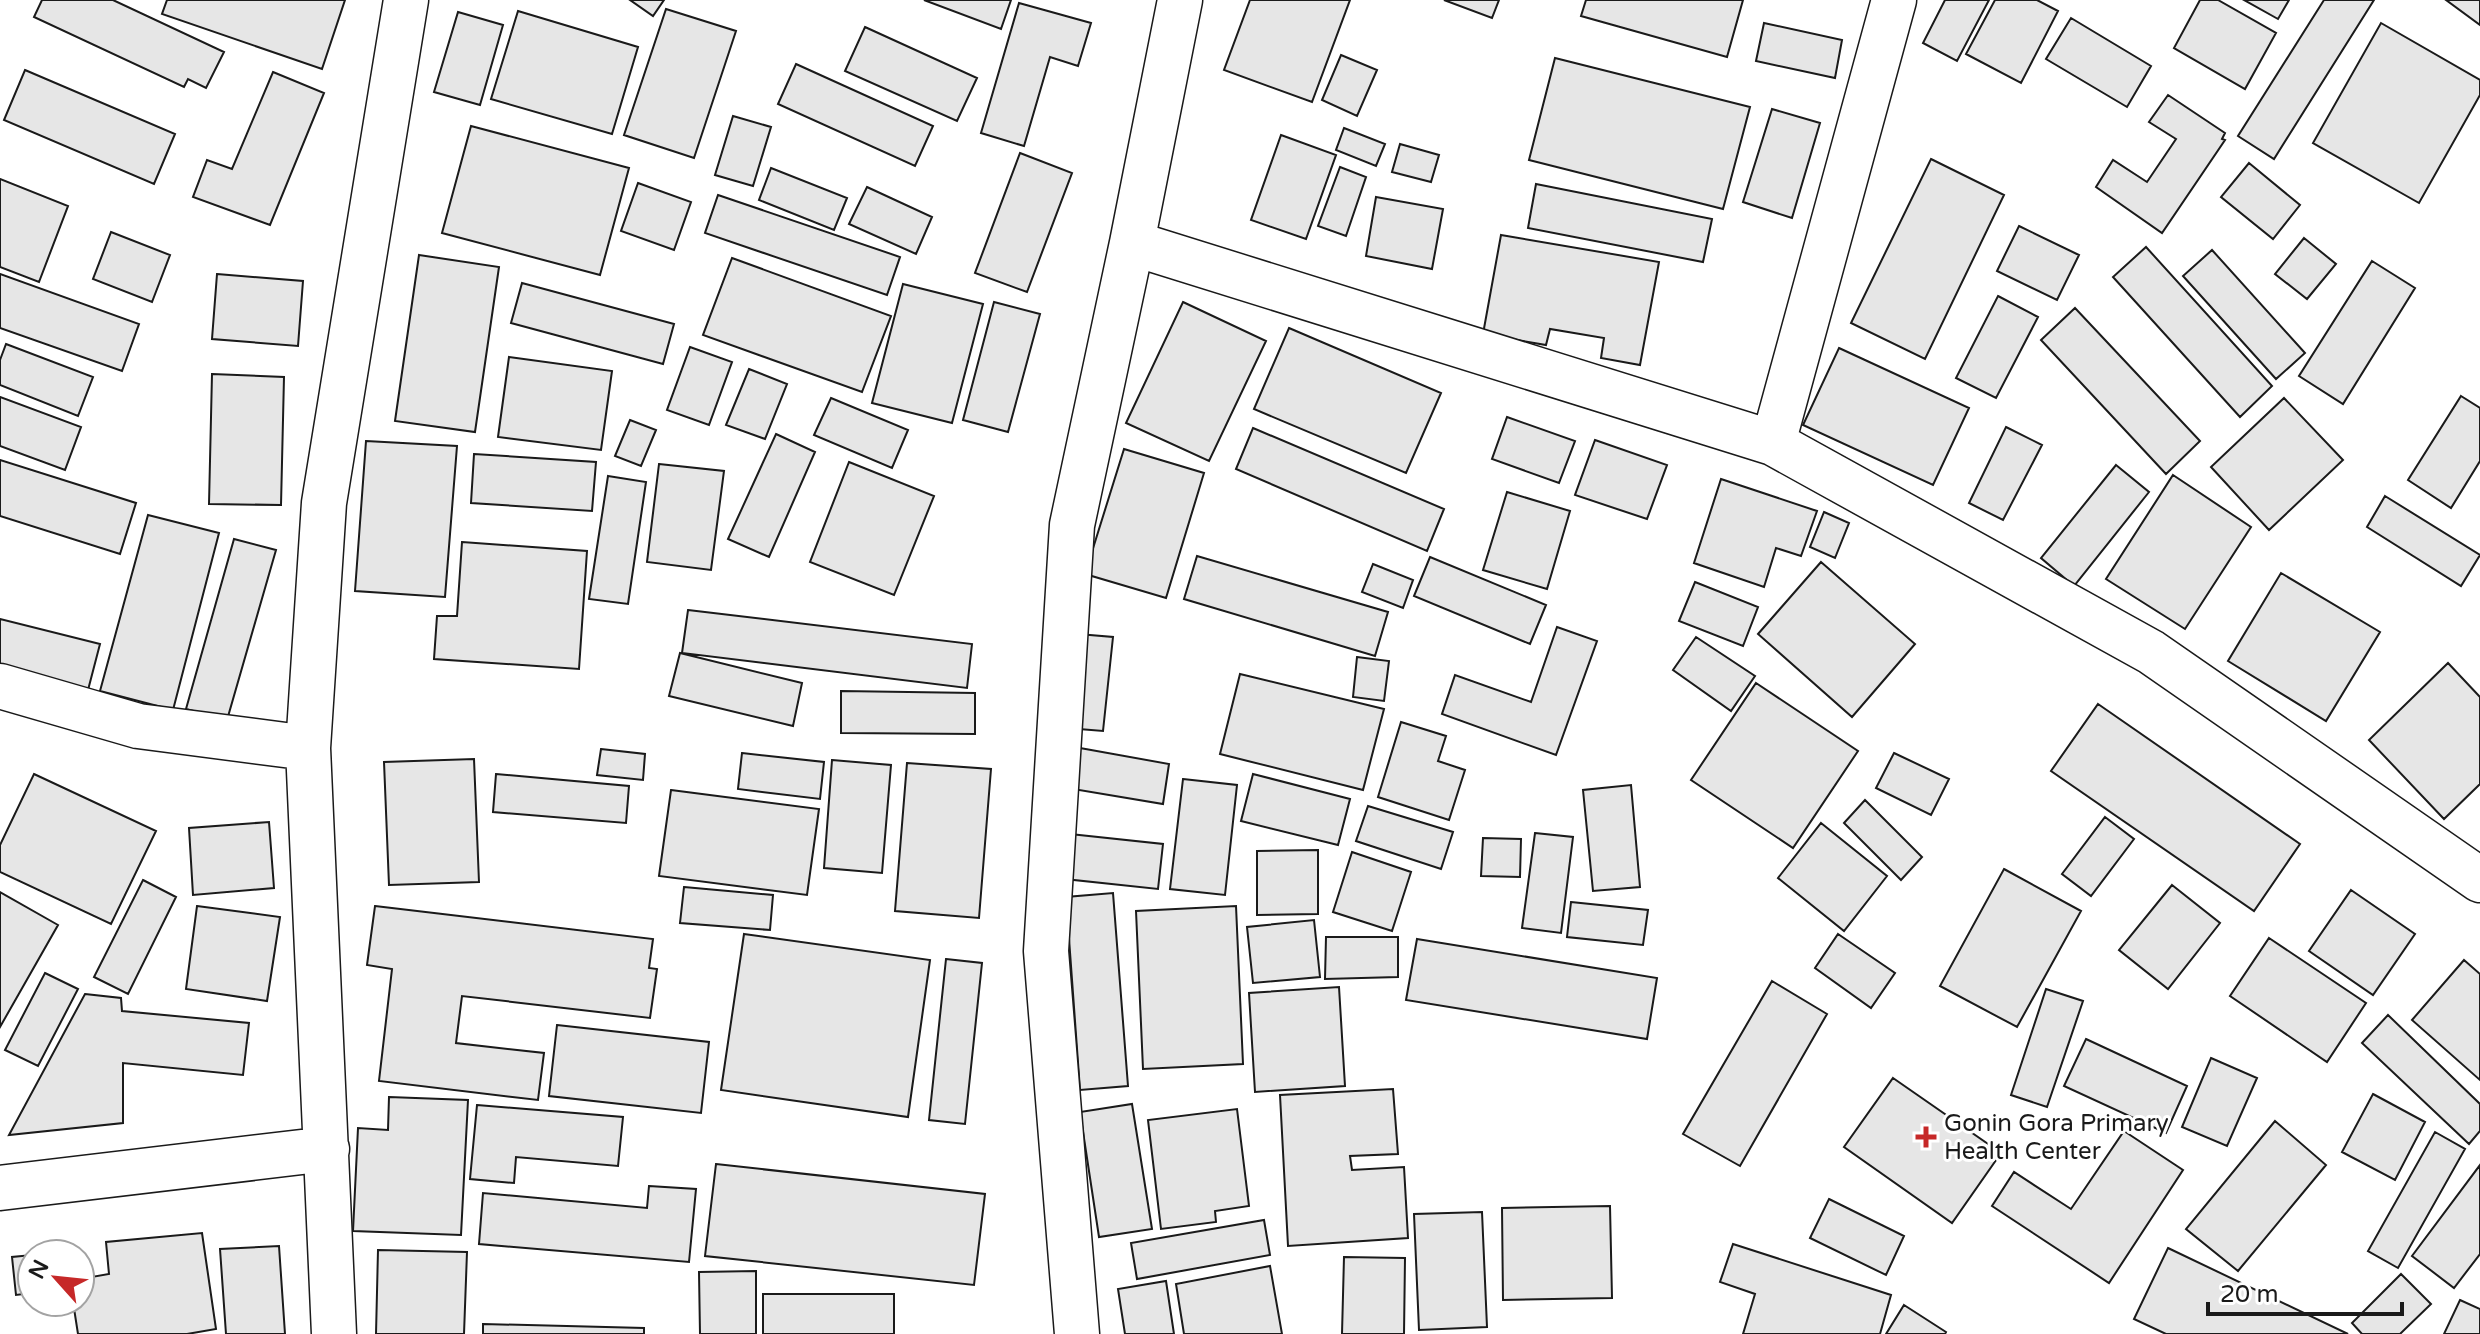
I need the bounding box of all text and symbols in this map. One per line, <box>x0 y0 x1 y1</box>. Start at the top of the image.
place label: Gonin Gora Primary Health Center <box>1944 1109 2169 1166</box>
marker: Gonin Gora Primary Health Center <box>1915 1126 1937 1148</box>
north arrow <box>16 1238 96 1318</box>
text: N <box>23 1256 55 1283</box>
scale bar <box>2208 1266 2402 1316</box>
text: 20 m <box>2220 1280 2278 1309</box>

